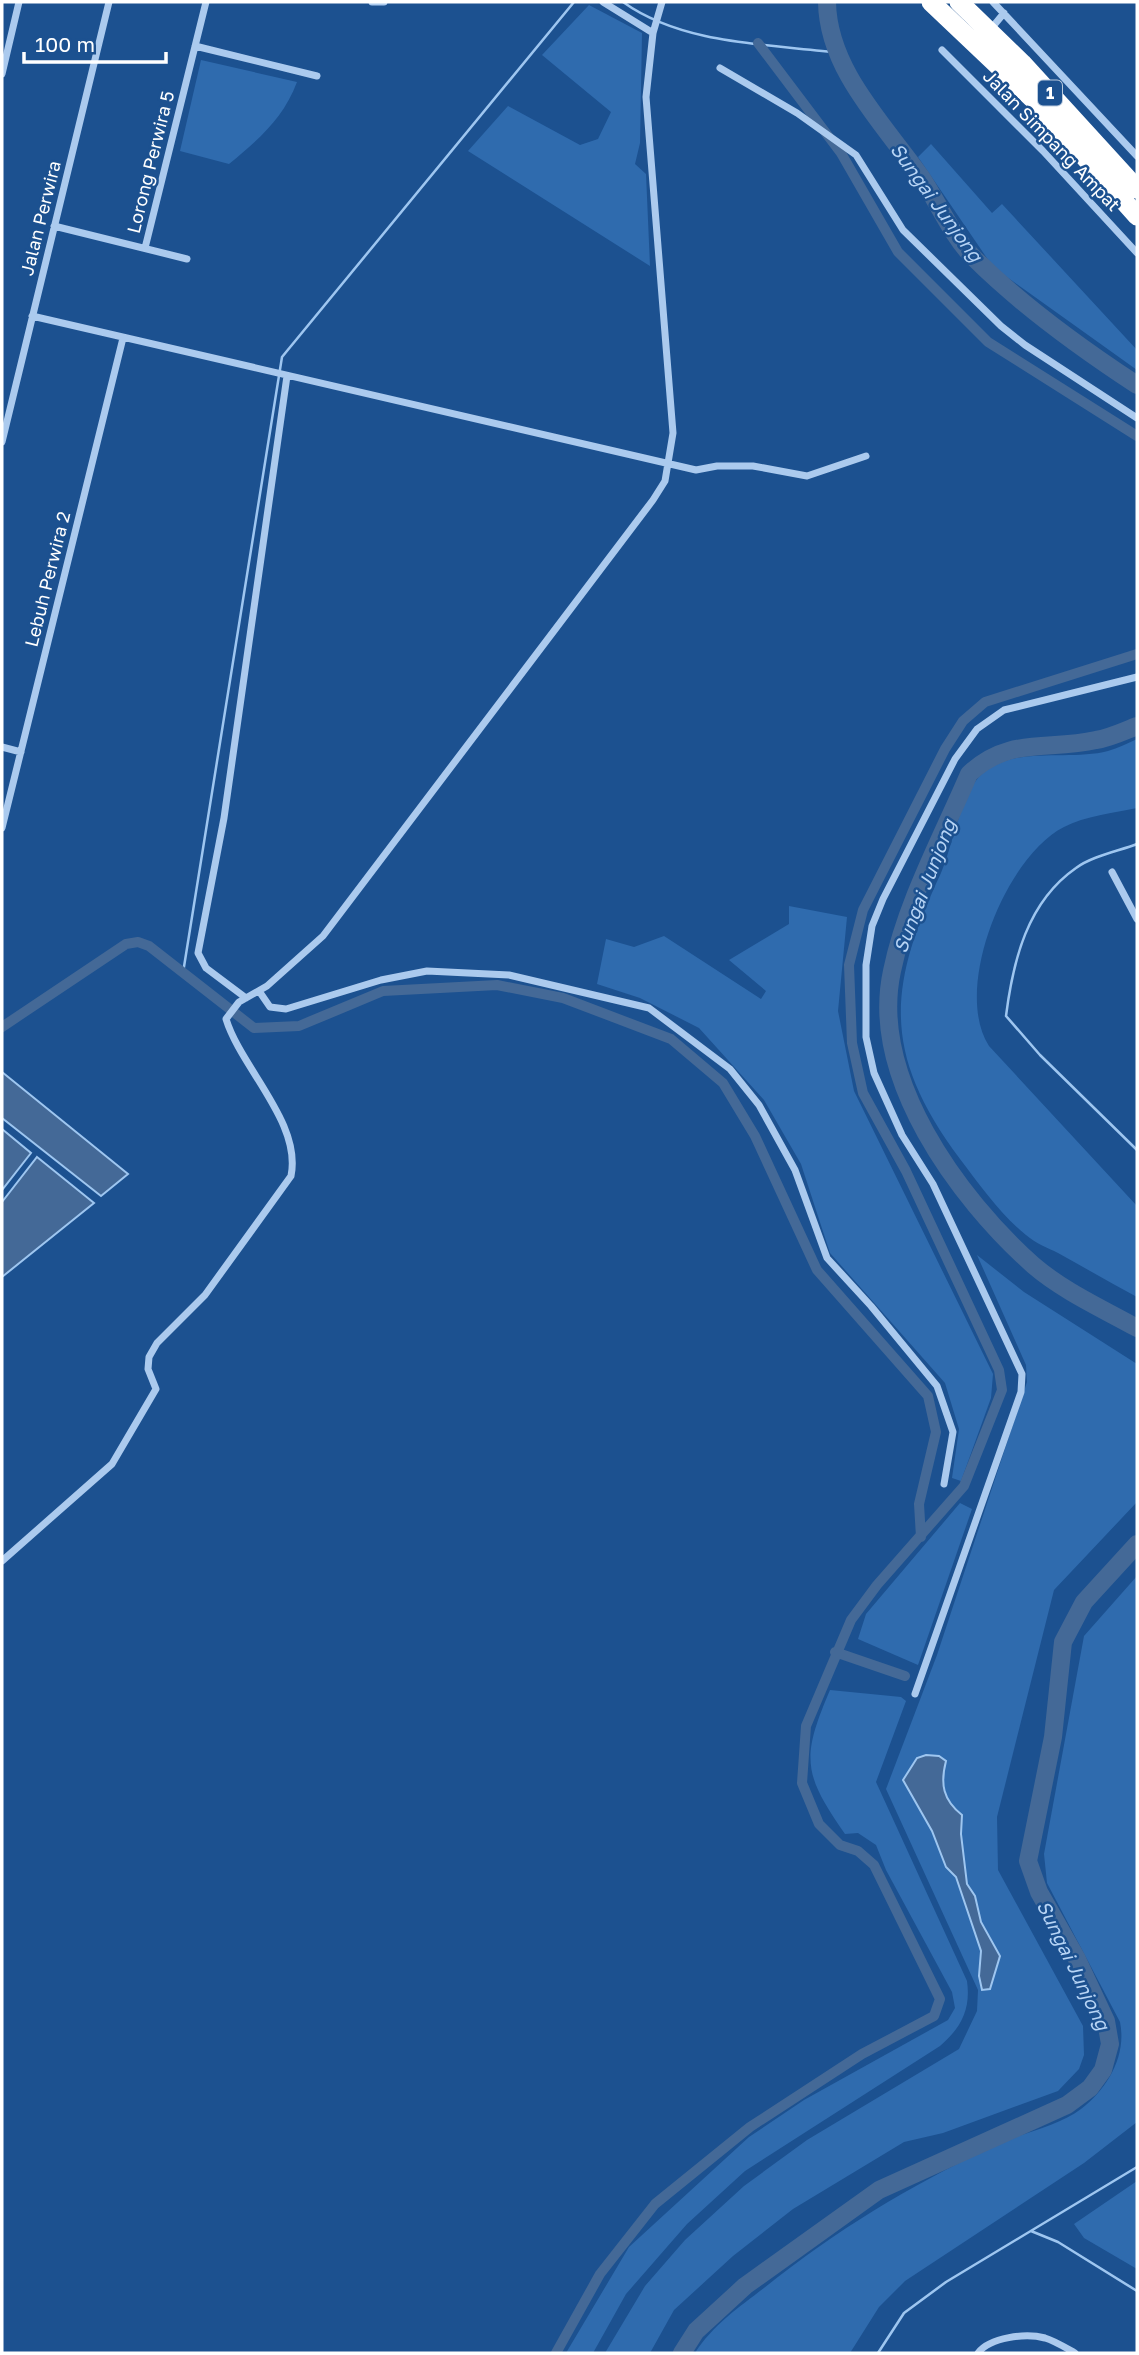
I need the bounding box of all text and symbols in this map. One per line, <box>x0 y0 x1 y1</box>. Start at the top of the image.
scale bar <box>24 21 166 65</box>
text: 100 m <box>35 31 95 57</box>
street label: Jalan Simpang Ampat <box>979 65 1125 215</box>
road number: 1 <box>1038 80 1062 106</box>
street label: Lorong Perwira 5 <box>122 89 178 235</box>
water label: Sungai Junjong <box>886 138 989 267</box>
street label: Jalan Perwira <box>15 158 65 278</box>
street label: Lebuh Perwira 2 <box>20 509 74 649</box>
water label: Sungai Junjong <box>888 815 961 956</box>
water label: Sungai Junjong <box>1033 1897 1116 2035</box>

